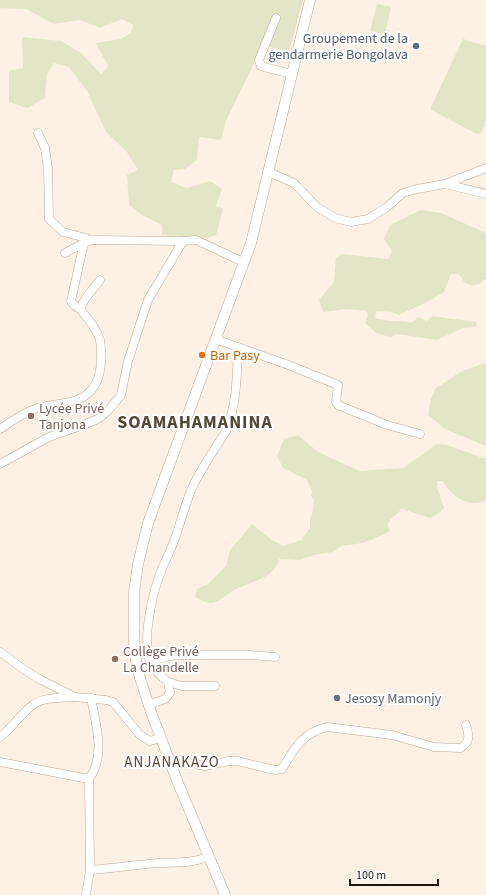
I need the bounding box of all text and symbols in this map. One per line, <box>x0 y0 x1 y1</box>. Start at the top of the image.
place label: Groupement de la gendarmerie Bongolava <box>268 29 408 65</box>
marker: Groupement de la gendarmerie Bongolava <box>411 41 421 51</box>
place label: Bar Pasy <box>210 346 260 366</box>
marker: Bar Pasy <box>197 350 207 360</box>
place label: Lycée Privé Tanjona <box>39 399 104 435</box>
district label: SOAMAHAMANINA <box>117 410 273 435</box>
marker: Lycée Privé Tanjona <box>26 411 36 421</box>
place label: Collège Privé La Chandelle <box>123 642 199 678</box>
marker: Collège Privé La Chandelle <box>110 654 120 664</box>
place label: Jesosy Mamonjy <box>345 689 442 709</box>
marker: Jesosy Mamonjy <box>332 693 342 703</box>
district label: ANJANAKAZO <box>124 752 220 773</box>
scale bar <box>350 861 438 887</box>
text: 100 m <box>356 867 386 884</box>

